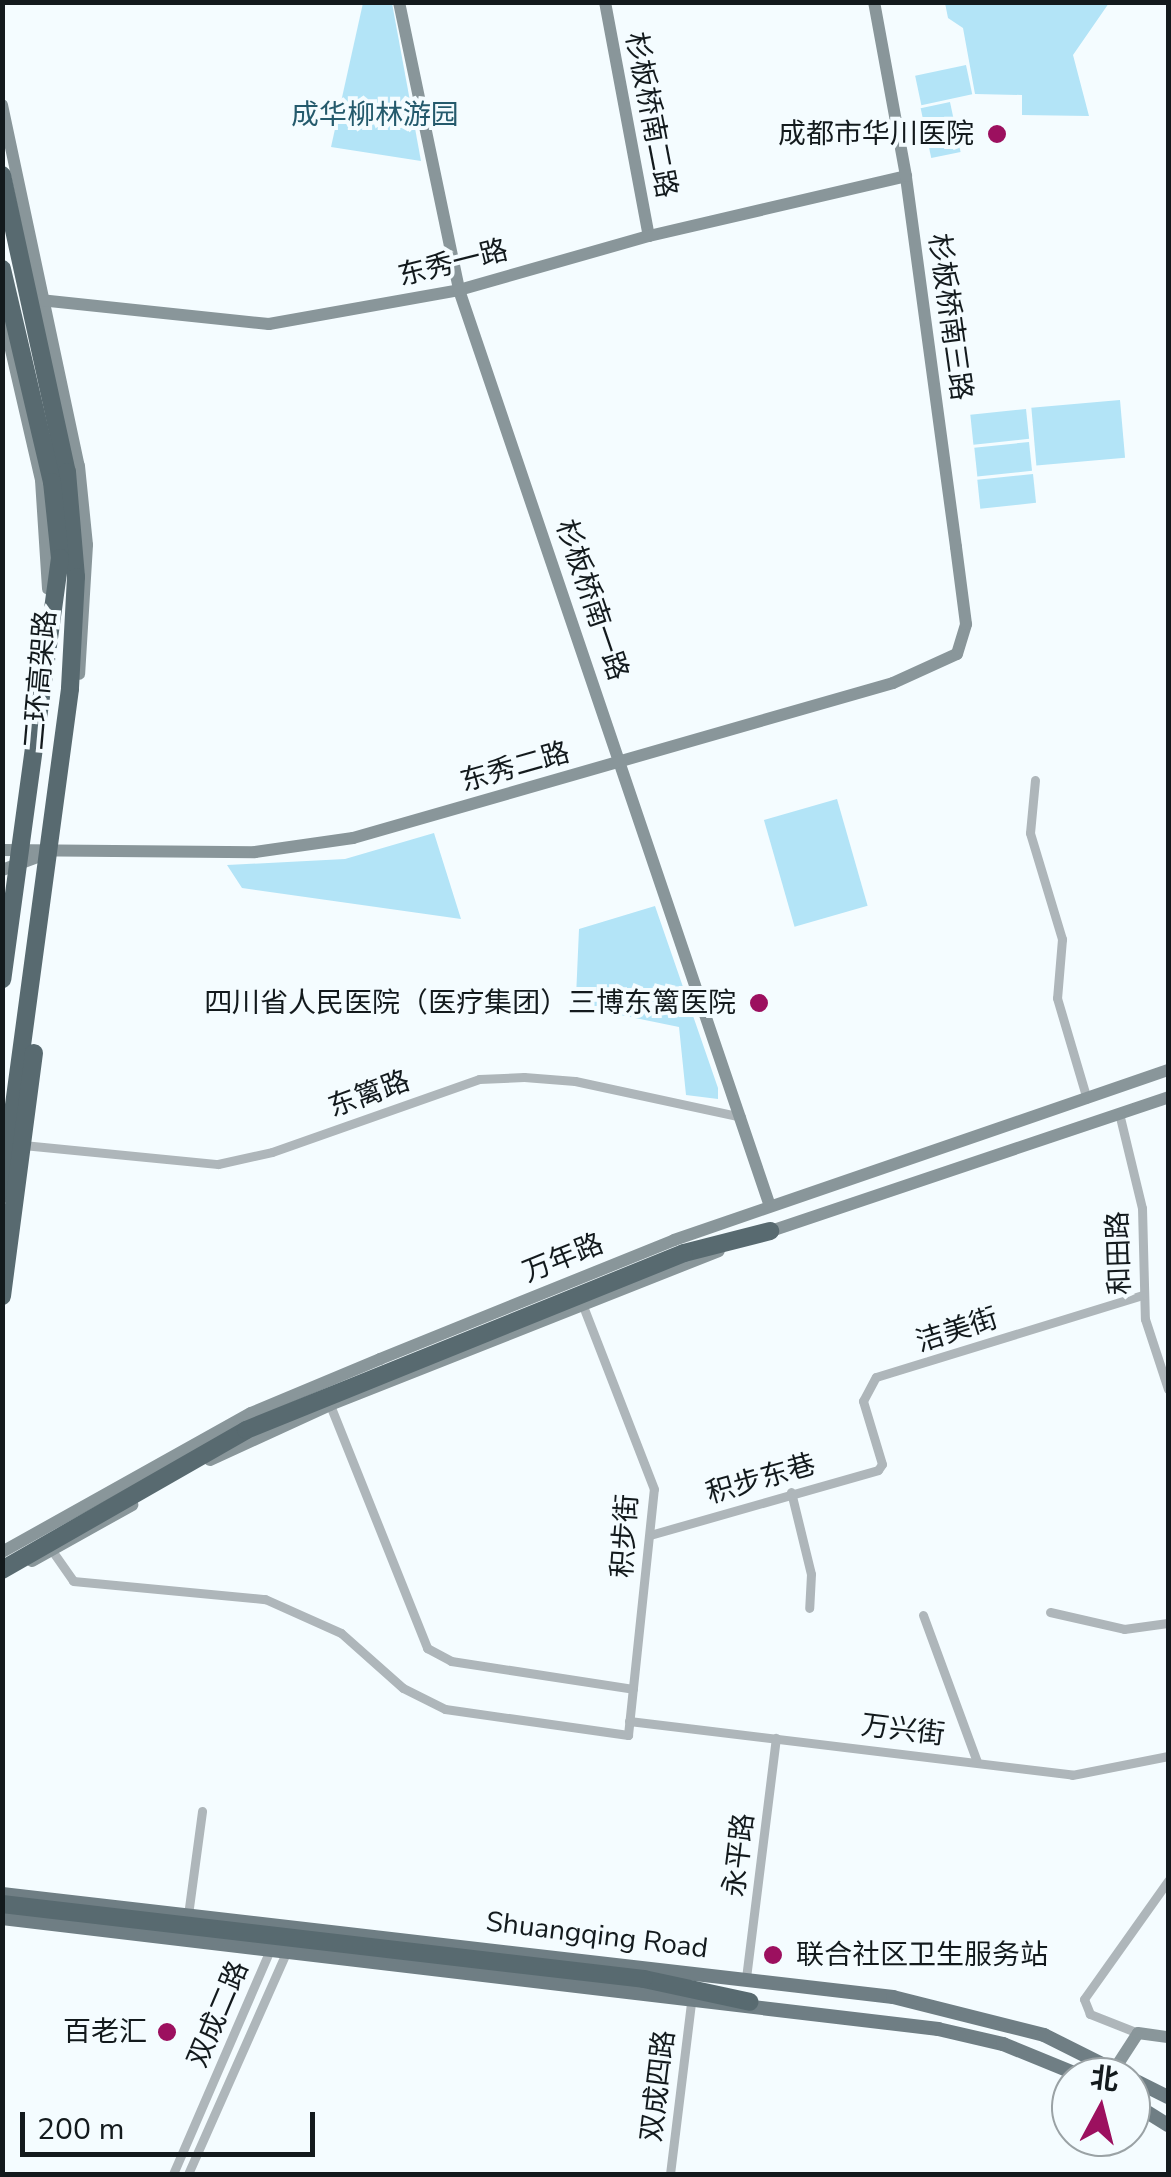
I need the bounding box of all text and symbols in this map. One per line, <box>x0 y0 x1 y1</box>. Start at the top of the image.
street label: 杉板桥南二路 <box>618 29 684 201</box>
park label: 成华柳林游园 <box>291 98 459 132</box>
place label: 成都市华川医院 <box>778 117 974 151</box>
marker: 成都市华川医院 <box>984 121 1010 147</box>
street label: 杉板桥南三路 <box>922 231 978 403</box>
street label: 东秀一路 <box>395 233 511 293</box>
street label: 杉板桥南一路 <box>549 515 635 685</box>
street label: 二环高架路 <box>17 609 63 751</box>
street label: 东秀二路 <box>457 735 573 799</box>
place label: 四川省人民医院（医疗集团）三博东篱医院 <box>204 986 736 1020</box>
marker: 四川省人民医院（医疗集团）三博东篱医院 <box>746 990 772 1016</box>
street label: 东篱路 <box>324 1064 414 1124</box>
street label: 和田路 <box>1101 1210 1137 1296</box>
street label: 万年路 <box>518 1227 608 1289</box>
street label: 洁美街 <box>912 1301 1002 1359</box>
street label: 积步东巷 <box>703 1447 819 1511</box>
street label: 积步街 <box>605 1493 645 1579</box>
street label: 万兴街 <box>859 1708 947 1752</box>
street label: 永平路 <box>717 1811 761 1899</box>
street label: Shuangqing Road <box>484 1905 710 1965</box>
place label: 联合社区卫生服务站 <box>796 1938 1048 1972</box>
marker: 联合社区卫生服务站 <box>760 1942 786 1968</box>
street label: 双成二路 <box>181 1956 255 2072</box>
place label: 百老汇 <box>63 2015 147 2049</box>
marker: 百老汇 <box>156 2021 178 2043</box>
street label: 双成四路 <box>635 2028 681 2144</box>
north arrow <box>1051 2057 1151 2157</box>
text: 北 <box>1088 2059 1121 2100</box>
scale bar <box>25 2092 320 2154</box>
text: 200 m <box>37 2109 124 2150</box>

